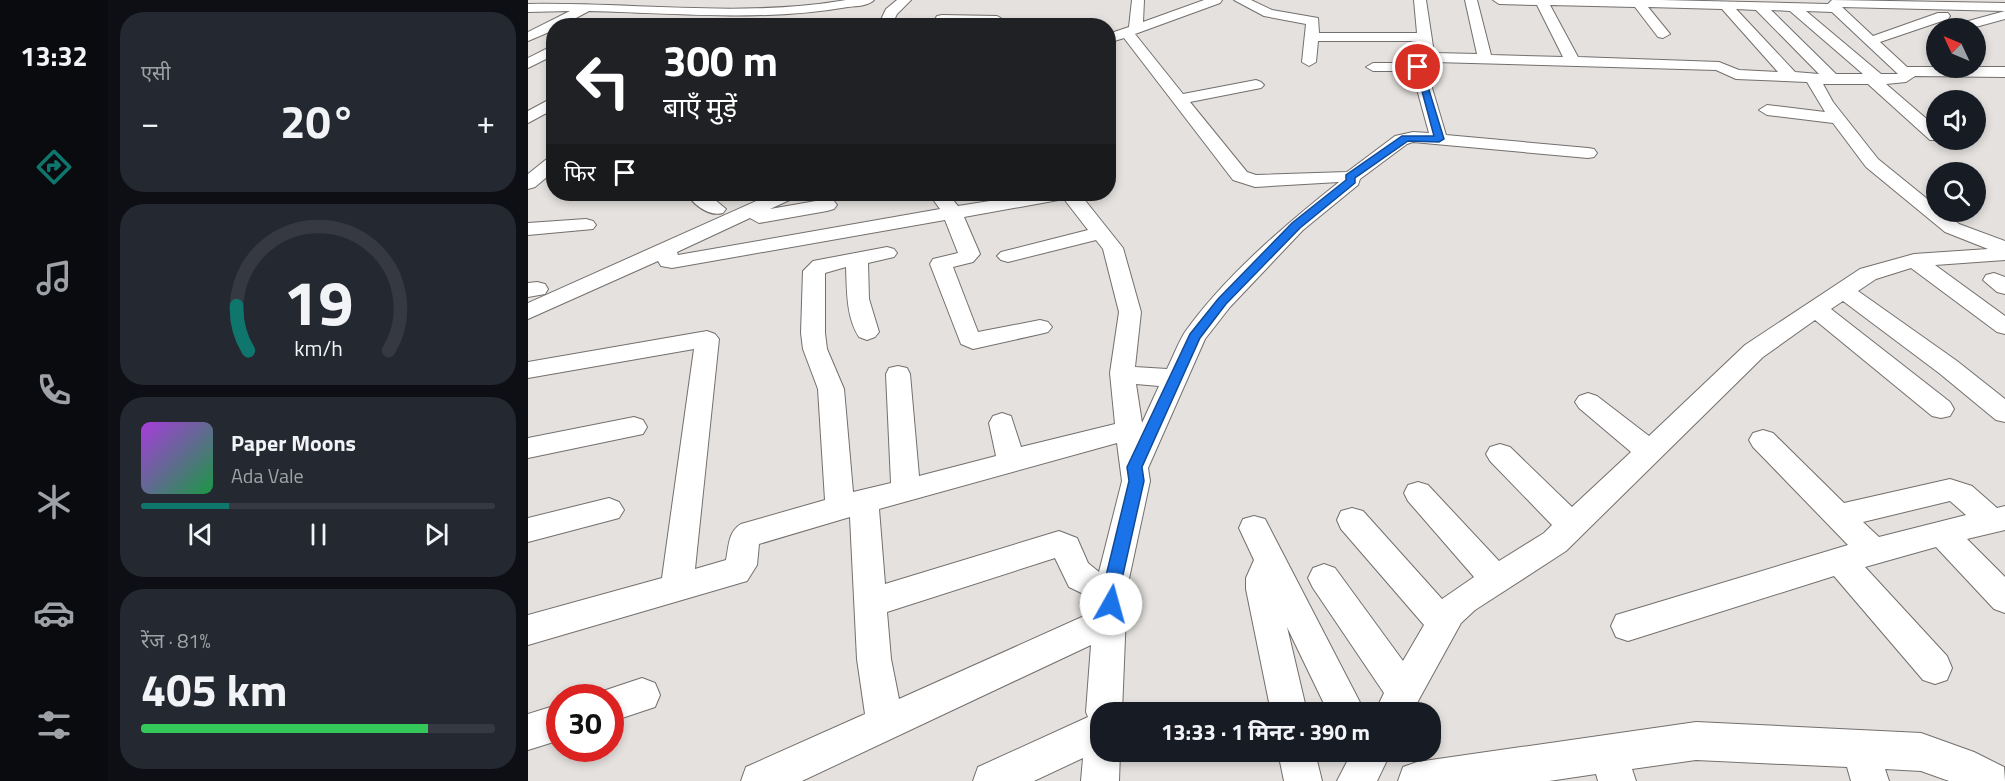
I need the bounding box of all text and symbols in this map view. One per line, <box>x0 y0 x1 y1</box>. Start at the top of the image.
north arrow <box>1926 18 1986 78</box>
map controls <box>1926 18 1986 222</box>
text: 300 m <box>663 28 778 92</box>
text: 13:32 <box>20 35 88 76</box>
pin <box>1392 41 1443 92</box>
icon: left <box>564 42 642 120</box>
icon: arrive <box>1401 50 1434 83</box>
text: एसी <box>141 57 171 88</box>
text: बाएँ मुड़ें <box>663 86 737 127</box>
text: 20° <box>280 87 356 155</box>
button: sound <box>1926 90 1986 150</box>
text: − <box>141 97 159 147</box>
text: + <box>477 97 495 147</box>
icon: directions <box>33 146 75 188</box>
text: फिर <box>564 156 596 190</box>
icon: arrive <box>608 156 641 189</box>
button: search <box>1926 162 1986 222</box>
text: 19 <box>283 255 353 350</box>
icon: music <box>33 257 75 299</box>
text: km/h <box>294 333 342 365</box>
icon: phone <box>33 369 75 411</box>
text: Paper Moons <box>231 426 356 460</box>
text: Ada Vale <box>231 460 304 491</box>
icon: climate <box>33 481 75 523</box>
icon: previous <box>184 518 217 551</box>
icon: pause <box>302 518 335 551</box>
icon: next <box>420 518 453 551</box>
position arrow <box>1079 572 1143 636</box>
icon: car <box>33 592 75 634</box>
text: रेंज · 81% <box>141 625 211 656</box>
text: 405 km <box>141 655 287 723</box>
speed limit sign: 30 <box>546 684 624 762</box>
icon: filters <box>33 704 75 746</box>
text: 13:33 · 1 मिनट · 390 m <box>1161 715 1370 749</box>

